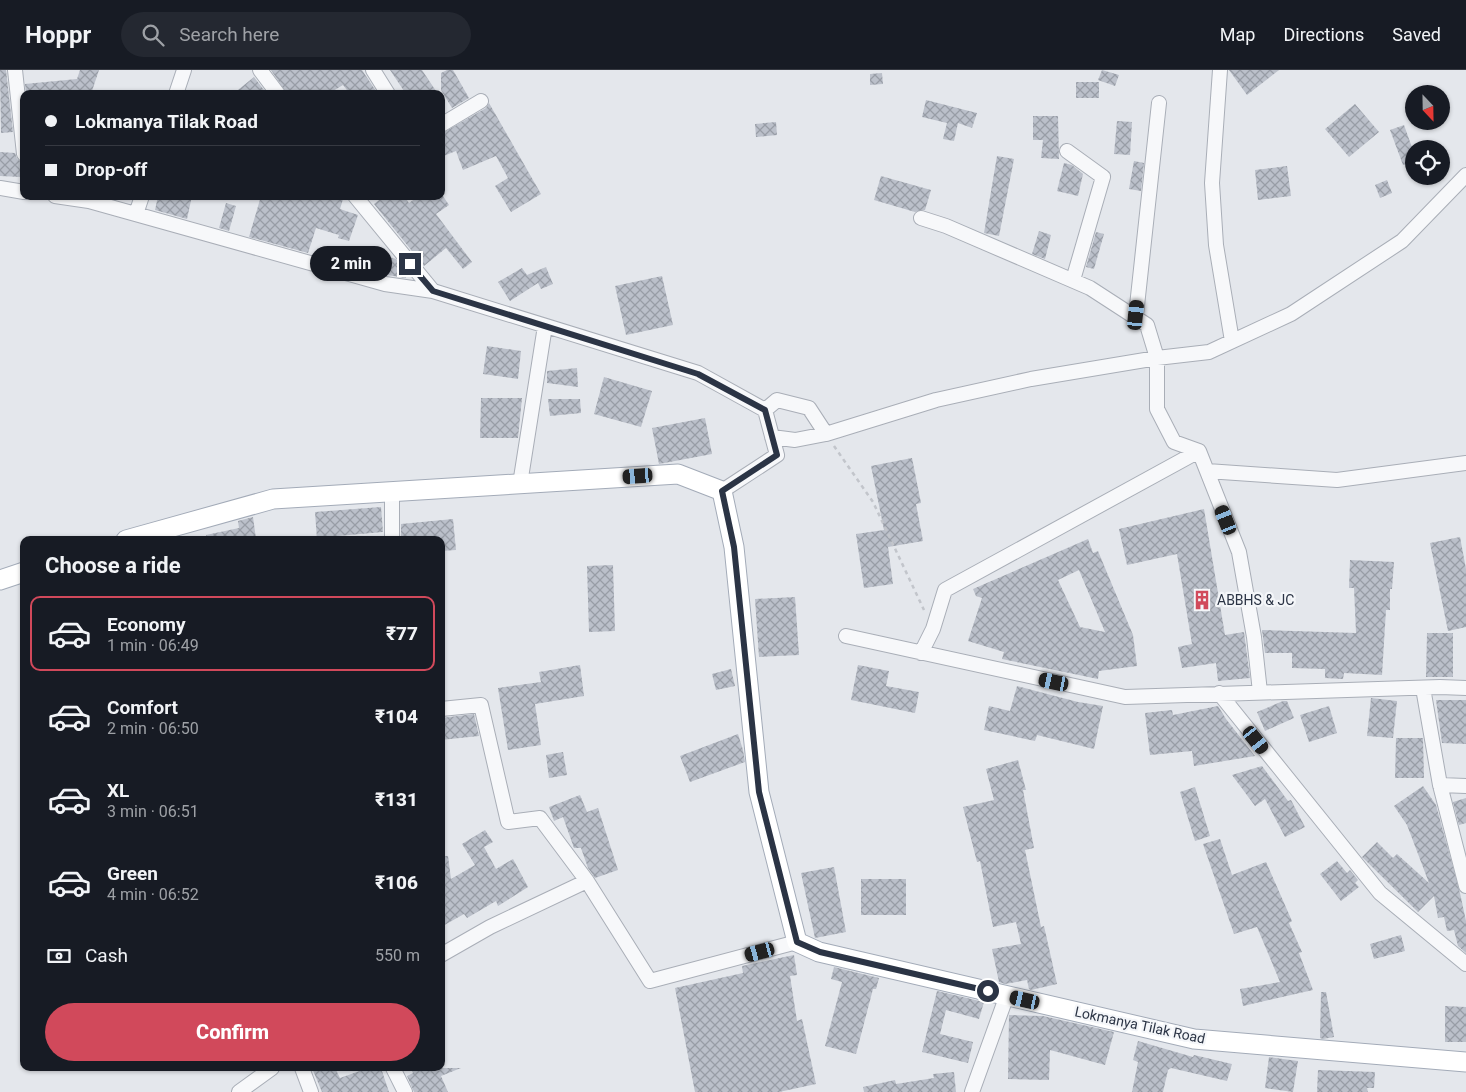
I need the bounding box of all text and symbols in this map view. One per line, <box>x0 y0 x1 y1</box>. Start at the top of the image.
search box <box>121 12 471 57</box>
text: Hoppr <box>25 21 91 49</box>
icon: search <box>139 21 167 49</box>
text: Search here <box>179 23 279 46</box>
text: Map <box>1220 24 1255 45</box>
text: Directions <box>1283 24 1364 45</box>
text: Saved <box>1392 24 1441 45</box>
north arrow <box>1405 85 1450 130</box>
map controls <box>1405 85 1450 185</box>
text: Lokmanya Tilak Road <box>75 110 258 133</box>
button: locate <box>1405 140 1450 185</box>
text: Drop-off <box>75 158 147 181</box>
callout: 2 min <box>310 246 392 282</box>
route end <box>399 253 421 275</box>
text: 2 min <box>331 254 371 273</box>
car <box>1126 299 1145 331</box>
car <box>622 467 653 485</box>
car <box>1213 503 1238 537</box>
text: Choose a ride <box>45 553 181 578</box>
building icon: ABBHS & JC <box>1191 589 1213 611</box>
place label: ABBHS & JC <box>1217 592 1294 608</box>
icon: car <box>47 611 92 656</box>
text: Economy <box>107 613 186 636</box>
text: ₹77 <box>386 622 418 645</box>
text: 1 min · 06:49 <box>107 636 199 655</box>
car <box>1037 672 1070 692</box>
icon: car <box>47 694 92 739</box>
text: Comfort <box>107 696 178 719</box>
text: ₹104 <box>375 705 418 728</box>
text: 2 min · 06:50 <box>107 719 199 738</box>
car <box>1240 724 1271 756</box>
icon: car <box>47 777 92 822</box>
text: XL <box>107 779 129 802</box>
text: ₹131 <box>375 788 418 811</box>
text: 3 min · 06:51 <box>107 802 199 821</box>
icon: car <box>47 860 92 905</box>
text: Green <box>107 862 158 885</box>
text: ₹106 <box>375 871 418 894</box>
text: 4 min · 06:52 <box>107 885 199 904</box>
car <box>743 941 776 963</box>
icon: cash <box>45 942 73 970</box>
text: Cash <box>85 944 128 967</box>
text: 550 m <box>375 946 420 965</box>
route start <box>977 980 999 1002</box>
car <box>1008 989 1041 1011</box>
button: Confirm <box>45 1003 420 1061</box>
street label: Lokmanya Tilak Road <box>1073 1003 1207 1047</box>

